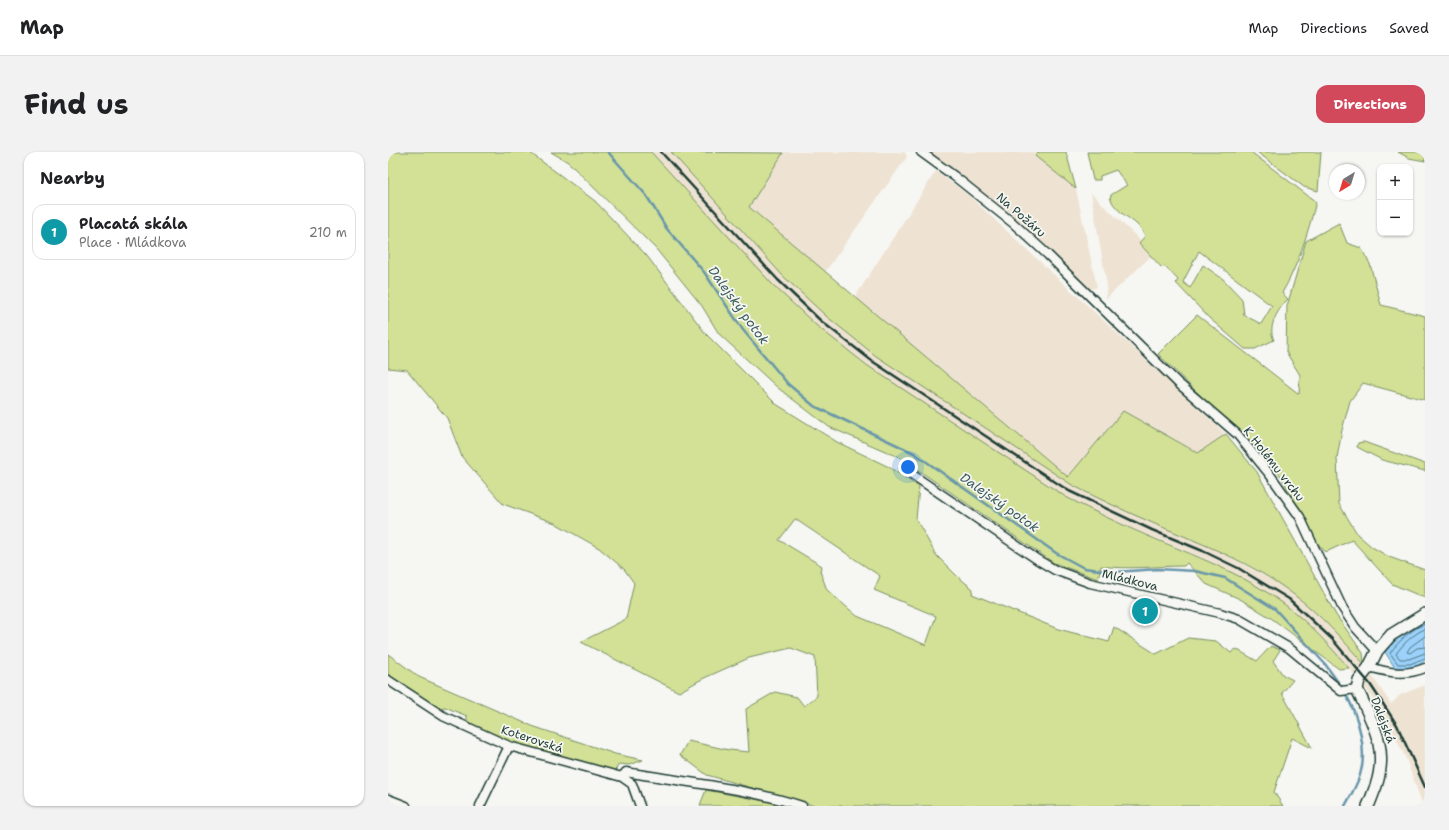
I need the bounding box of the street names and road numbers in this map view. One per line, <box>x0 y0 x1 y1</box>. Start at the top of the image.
street label: Na Požáru <box>993 189 1049 241</box>
street label: K Holému vrchu <box>1240 423 1308 505</box>
street label: Mládkova <box>1100 565 1160 595</box>
street label: Dalejská <box>1367 695 1399 746</box>
street label: Koterovská <box>499 721 565 757</box>

